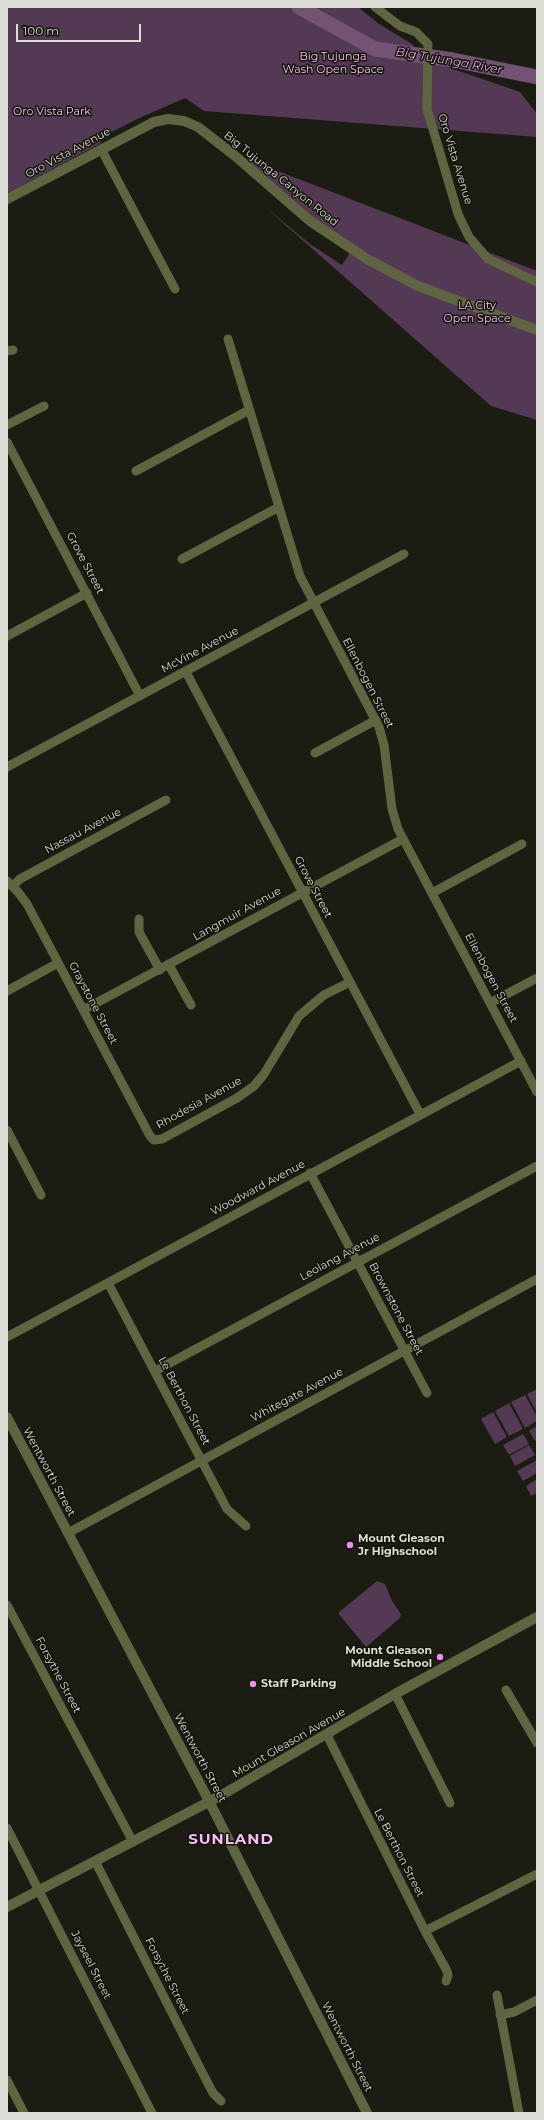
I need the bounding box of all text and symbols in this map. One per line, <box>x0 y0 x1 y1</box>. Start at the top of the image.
scale bar <box>18 16 143 42</box>
text: 100 m <box>23 23 59 38</box>
water label: Big Tujunga River <box>395 45 503 77</box>
park label: Big Tujunga Wash Open Space <box>283 50 383 76</box>
park label: Oro Vista Park <box>13 105 91 119</box>
street label: Oro Vista Avenue <box>435 112 475 206</box>
street label: Oro Vista Avenue <box>23 125 113 181</box>
street label: Big Tujunga Canyon Road <box>221 129 341 229</box>
park label: LA City Open Space <box>443 299 511 325</box>
street label: Grove Street <box>63 530 107 596</box>
street label: McVine Avenue <box>159 624 241 676</box>
street label: Ellenbogen Street <box>340 636 396 730</box>
street label: Nassau Avenue <box>43 805 123 857</box>
street label: Grove Street <box>291 854 335 920</box>
street label: Langmuir Avenue <box>191 884 283 944</box>
street label: Ellenbogen Street <box>462 931 520 1025</box>
street label: Graystone Street <box>66 960 120 1046</box>
street label: Rhodesia Avenue <box>154 1074 244 1132</box>
street label: Woodward Avenue <box>209 1158 307 1218</box>
street label: Leolang Avenue <box>298 1230 382 1284</box>
street label: Brownstone Street <box>366 1260 426 1358</box>
street label: Le Berthon Street <box>155 1355 213 1447</box>
street label: Whitegate Avenue <box>249 1365 345 1425</box>
street label: Wentworth Street <box>20 1425 78 1519</box>
place label: Mount Gleason Jr Highschool <box>358 1532 445 1558</box>
marker: Mount Gleason Jr Highschool <box>345 1540 355 1550</box>
street label: Forsythe Street <box>32 1635 84 1715</box>
place label: Mount Gleason Middle School <box>345 1644 432 1670</box>
marker: Mount Gleason Middle School <box>435 1652 445 1662</box>
place label: Staff Parking <box>261 1677 336 1691</box>
marker: Staff Parking <box>248 1679 258 1689</box>
street label: Mount Gleason Avenue <box>230 1705 348 1781</box>
street label: Wentworth Street <box>171 1711 229 1805</box>
street label: Le Berthon Street <box>371 1806 427 1900</box>
district label: SUNLAND <box>188 1831 274 1849</box>
street label: Jayseel Street <box>68 1928 114 2002</box>
street label: Forsythe Street <box>142 1936 192 2016</box>
street label: Wentworth Street <box>319 2000 375 2094</box>

